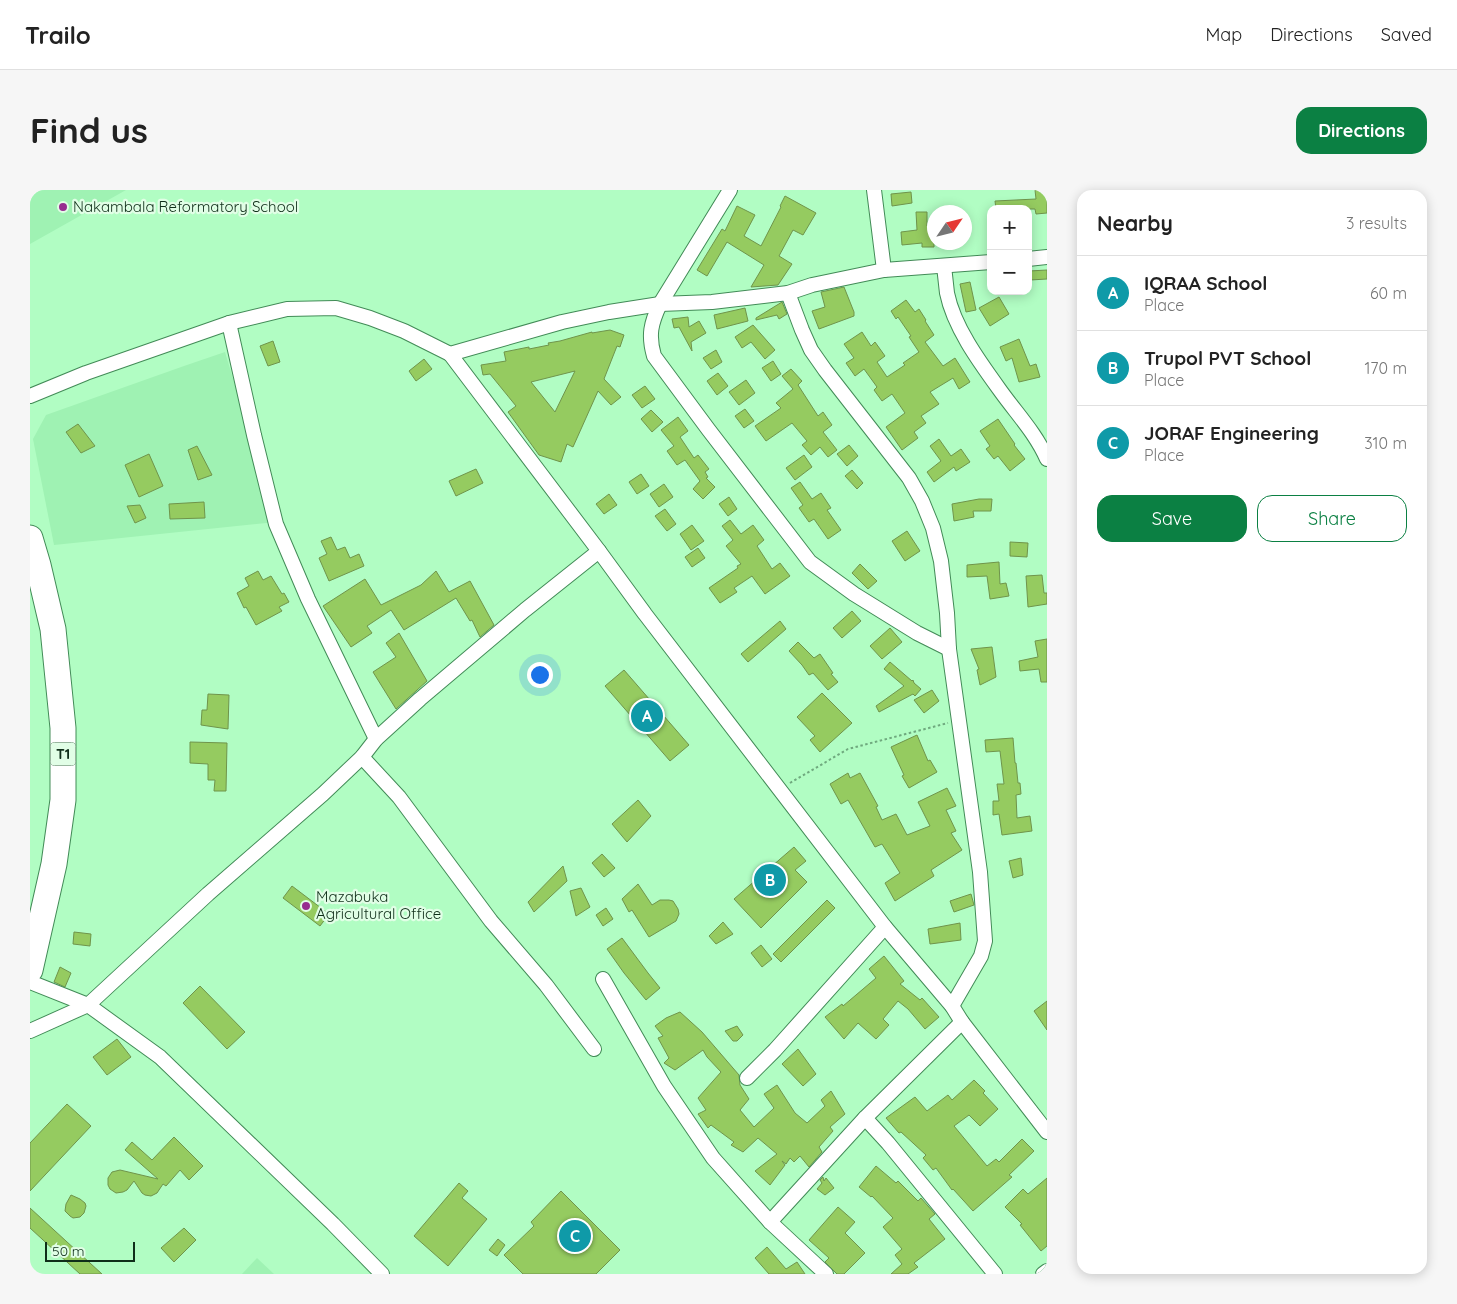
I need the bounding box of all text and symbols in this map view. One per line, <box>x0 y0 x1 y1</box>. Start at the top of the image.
text: Trailo <box>25 20 91 50</box>
text: Map <box>1205 23 1242 46</box>
text: Directions <box>1270 23 1353 46</box>
text: Saved <box>1381 23 1432 46</box>
button: Directions <box>1296 107 1427 154</box>
text: Find us <box>30 108 148 152</box>
place label: Nakambala Reformatory School <box>73 197 298 216</box>
marker: Nakambala Reformatory School <box>57 201 69 213</box>
north arrow <box>927 205 972 250</box>
map controls <box>987 205 1032 295</box>
button: + <box>987 205 1032 250</box>
text: Nearby <box>1097 210 1173 236</box>
text: 3 results <box>1346 213 1407 233</box>
button: − <box>987 250 1032 295</box>
text: IQRAA School <box>1144 271 1267 295</box>
text: A <box>1108 283 1118 303</box>
text: 60 m <box>1370 283 1407 303</box>
text: Place <box>1144 295 1184 315</box>
text: Trupol PVT School <box>1144 346 1311 370</box>
text: B <box>1108 358 1118 378</box>
text: 170 m <box>1364 358 1407 378</box>
text: Place <box>1144 370 1184 390</box>
text: JORAF Engineering <box>1144 421 1319 445</box>
text: C <box>1108 433 1118 453</box>
text: 310 m <box>1364 433 1407 453</box>
text: Place <box>1144 445 1184 465</box>
button: Save <box>1097 495 1247 542</box>
button: Share <box>1257 495 1407 542</box>
your location <box>527 662 553 688</box>
pin: A <box>631 697 663 735</box>
road number: T1 <box>50 742 76 766</box>
pin: B <box>754 861 786 899</box>
place label: Mazabuka Agricultural Office <box>316 887 441 923</box>
marker: Mazabuka Agricultural Office <box>300 900 312 912</box>
pin: C <box>559 1217 591 1255</box>
scale bar <box>45 1239 135 1262</box>
text: 50 m <box>52 1242 85 1260</box>

